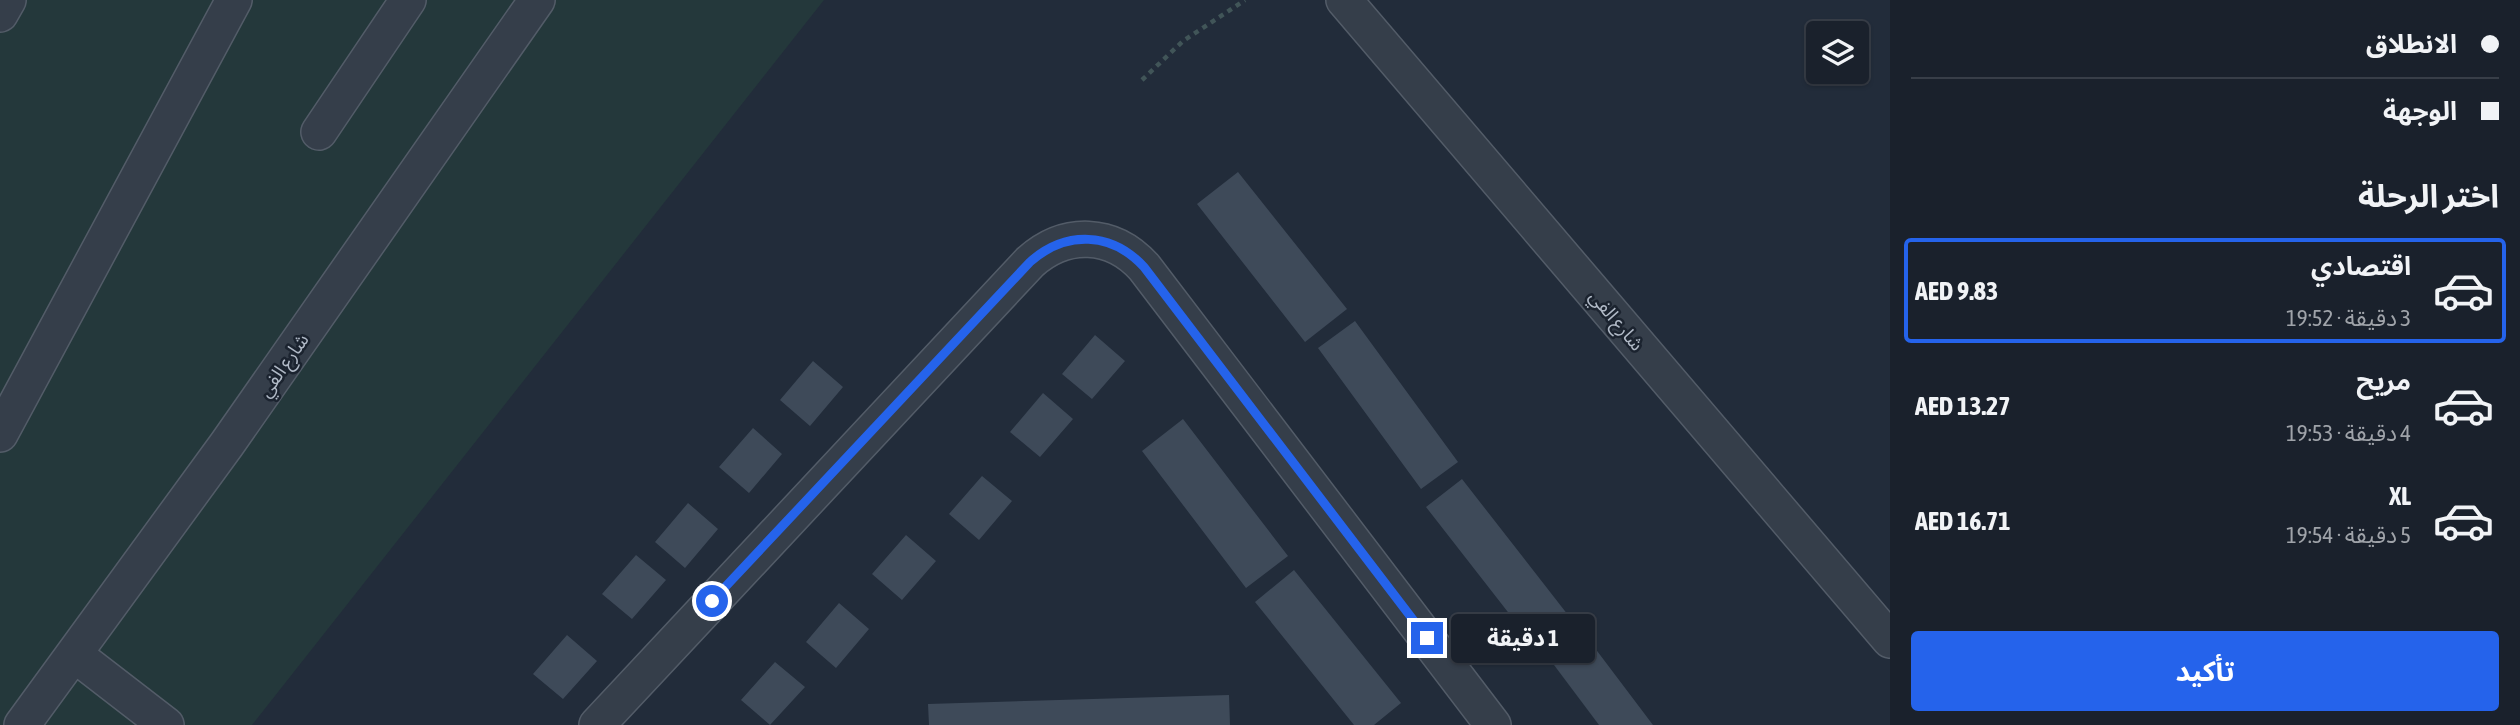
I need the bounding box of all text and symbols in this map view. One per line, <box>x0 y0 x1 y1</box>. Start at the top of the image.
map controls <box>1806 21 1869 84</box>
button: layers <box>1806 21 1869 84</box>
text: الانطلاق <box>2366 29 2457 59</box>
text: الوجهة <box>2383 96 2457 126</box>
text: اختر الرحلة <box>2358 177 2499 214</box>
text: اقتصادي <box>2311 251 2411 281</box>
icon: car <box>2432 259 2495 322</box>
text: AED 9.83 <box>1915 276 1998 306</box>
street label: شارع الفي <box>1582 285 1649 358</box>
text: 3 دقيقة · 19:52 <box>2286 305 2411 331</box>
street label: شارع الفي <box>253 329 316 404</box>
text: مريح <box>2356 366 2411 396</box>
icon: car <box>2432 374 2495 437</box>
text: AED 13.27 <box>1915 391 2010 421</box>
text: 4 دقيقة · 19:53 <box>2286 420 2411 446</box>
text: XL <box>2389 481 2411 511</box>
icon: car <box>2432 489 2495 552</box>
text: AED 16.71 <box>1915 506 2010 536</box>
text: 5 دقيقة · 19:54 <box>2286 522 2411 548</box>
route start <box>696 585 728 617</box>
callout: 1 دقيقة <box>1452 614 1595 662</box>
route end <box>1411 622 1443 654</box>
text: 1 دقيقة <box>1487 625 1559 651</box>
button: تأكيد <box>1911 631 2499 711</box>

